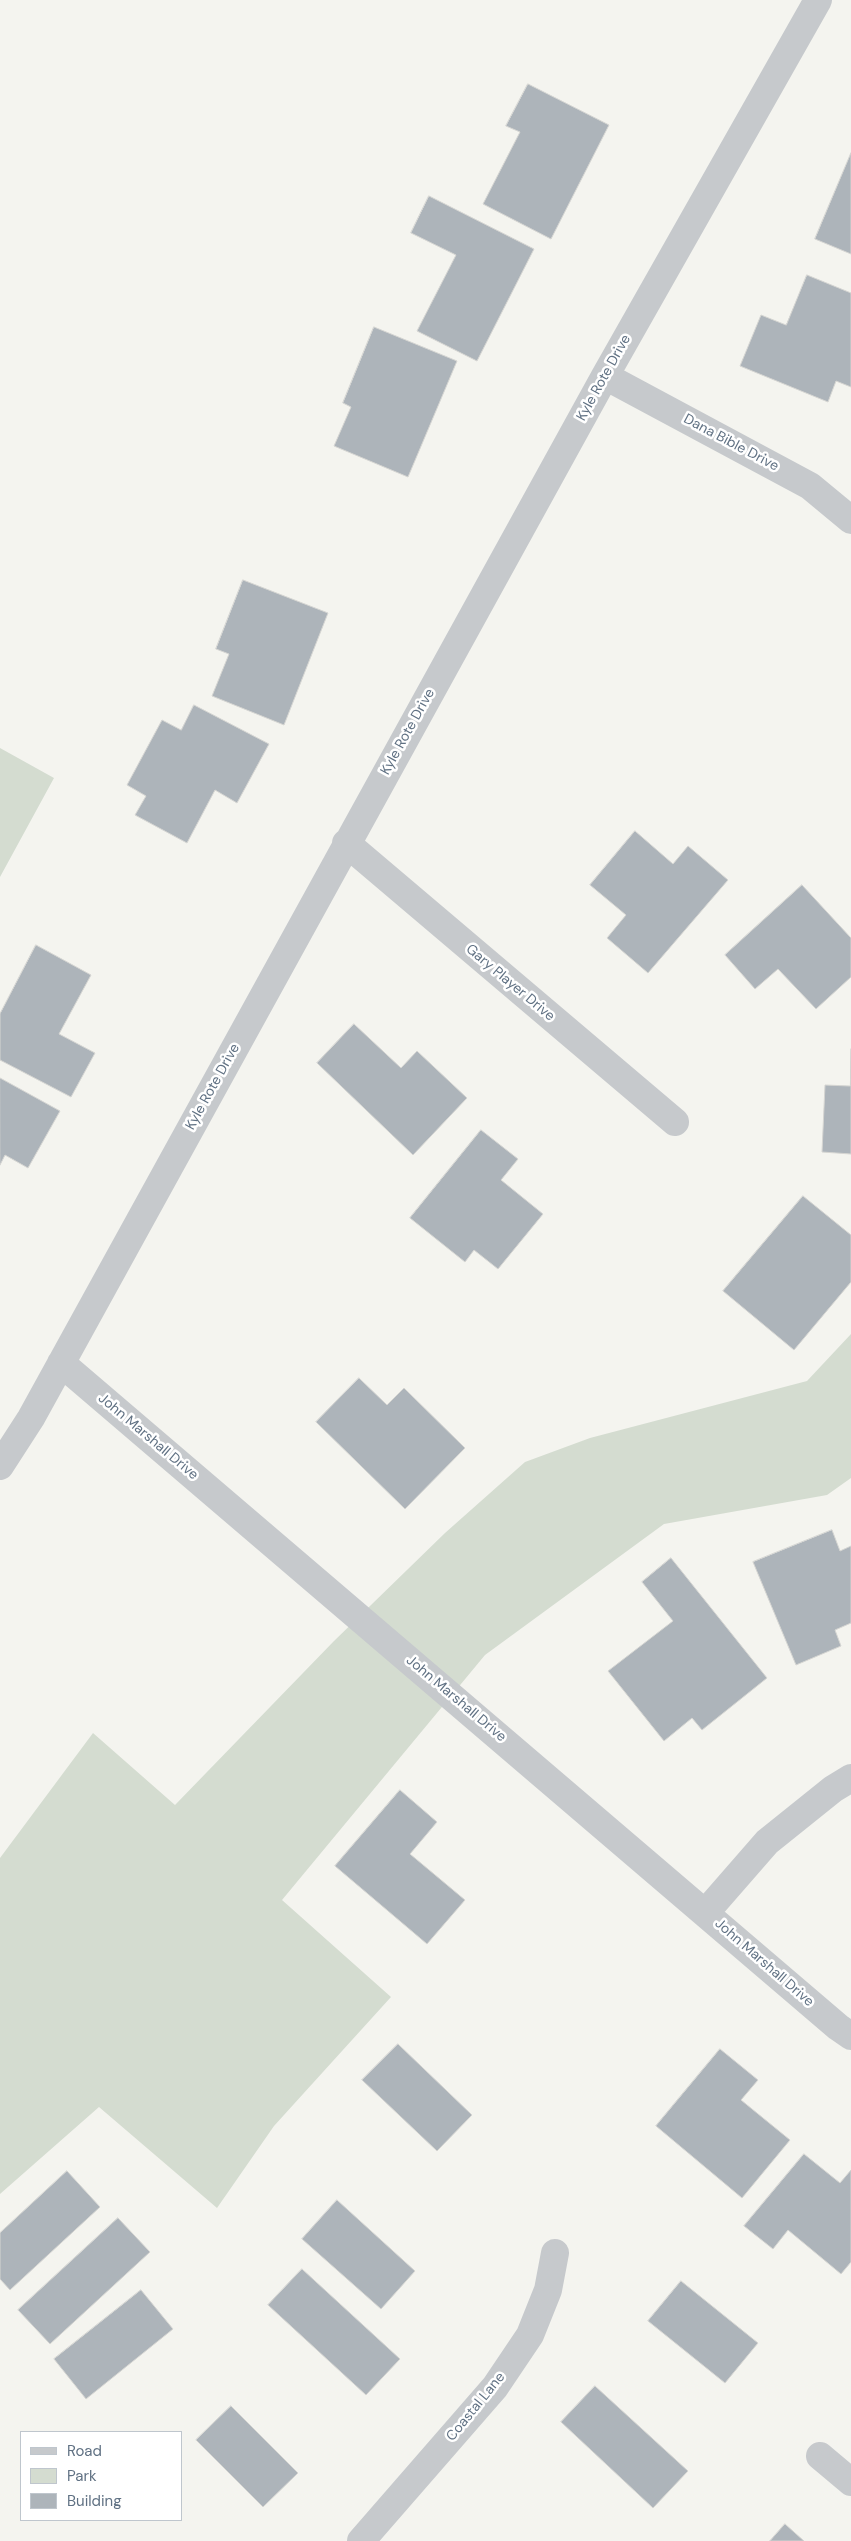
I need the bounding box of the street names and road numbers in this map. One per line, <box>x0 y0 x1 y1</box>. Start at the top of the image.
street label: Kyle Rote Drive <box>573 332 635 424</box>
street label: Dana Bible Drive <box>681 411 781 475</box>
street label: Kyle Rote Drive <box>377 686 439 778</box>
street label: Gary Player Drive <box>462 941 558 1025</box>
street label: Kyle Rote Drive <box>182 1041 244 1133</box>
street label: John Marshall Drive <box>95 1390 201 1484</box>
street label: John Marshall Drive <box>403 1652 509 1746</box>
street label: John Marshall Drive <box>711 1915 817 2011</box>
street label: Coastal Lane <box>443 2369 509 2445</box>

